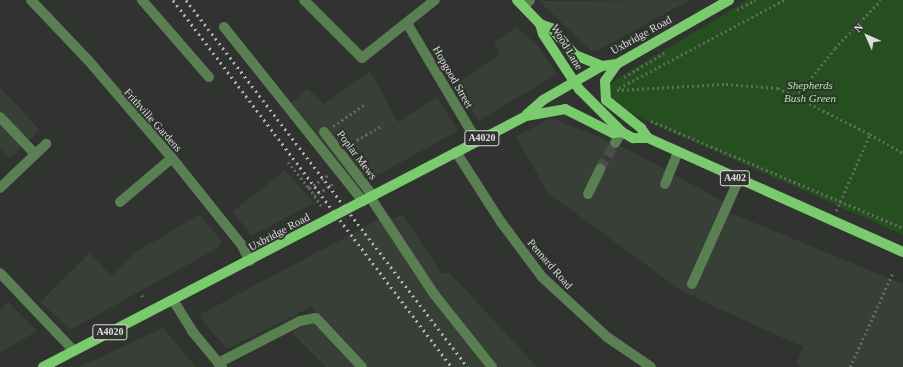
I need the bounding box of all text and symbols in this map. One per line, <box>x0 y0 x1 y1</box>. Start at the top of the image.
street label: Uxbridge Road <box>608 13 674 57</box>
north arrow <box>847 16 887 56</box>
text: N <box>851 20 866 35</box>
street label: Wood Lane <box>548 22 586 72</box>
street label: Hopgood Street <box>430 44 476 110</box>
park label: Shepherds Bush Green <box>784 79 836 105</box>
street label: Frithville Gardens <box>121 86 185 154</box>
street label: Poplar Mews <box>334 128 380 182</box>
road number: A4020 <box>464 130 500 146</box>
road number: A402 <box>719 170 751 186</box>
street label: Uxbridge Road <box>246 210 312 254</box>
street label: Pennard Road <box>525 236 575 292</box>
road number: A4020 <box>92 324 128 340</box>

